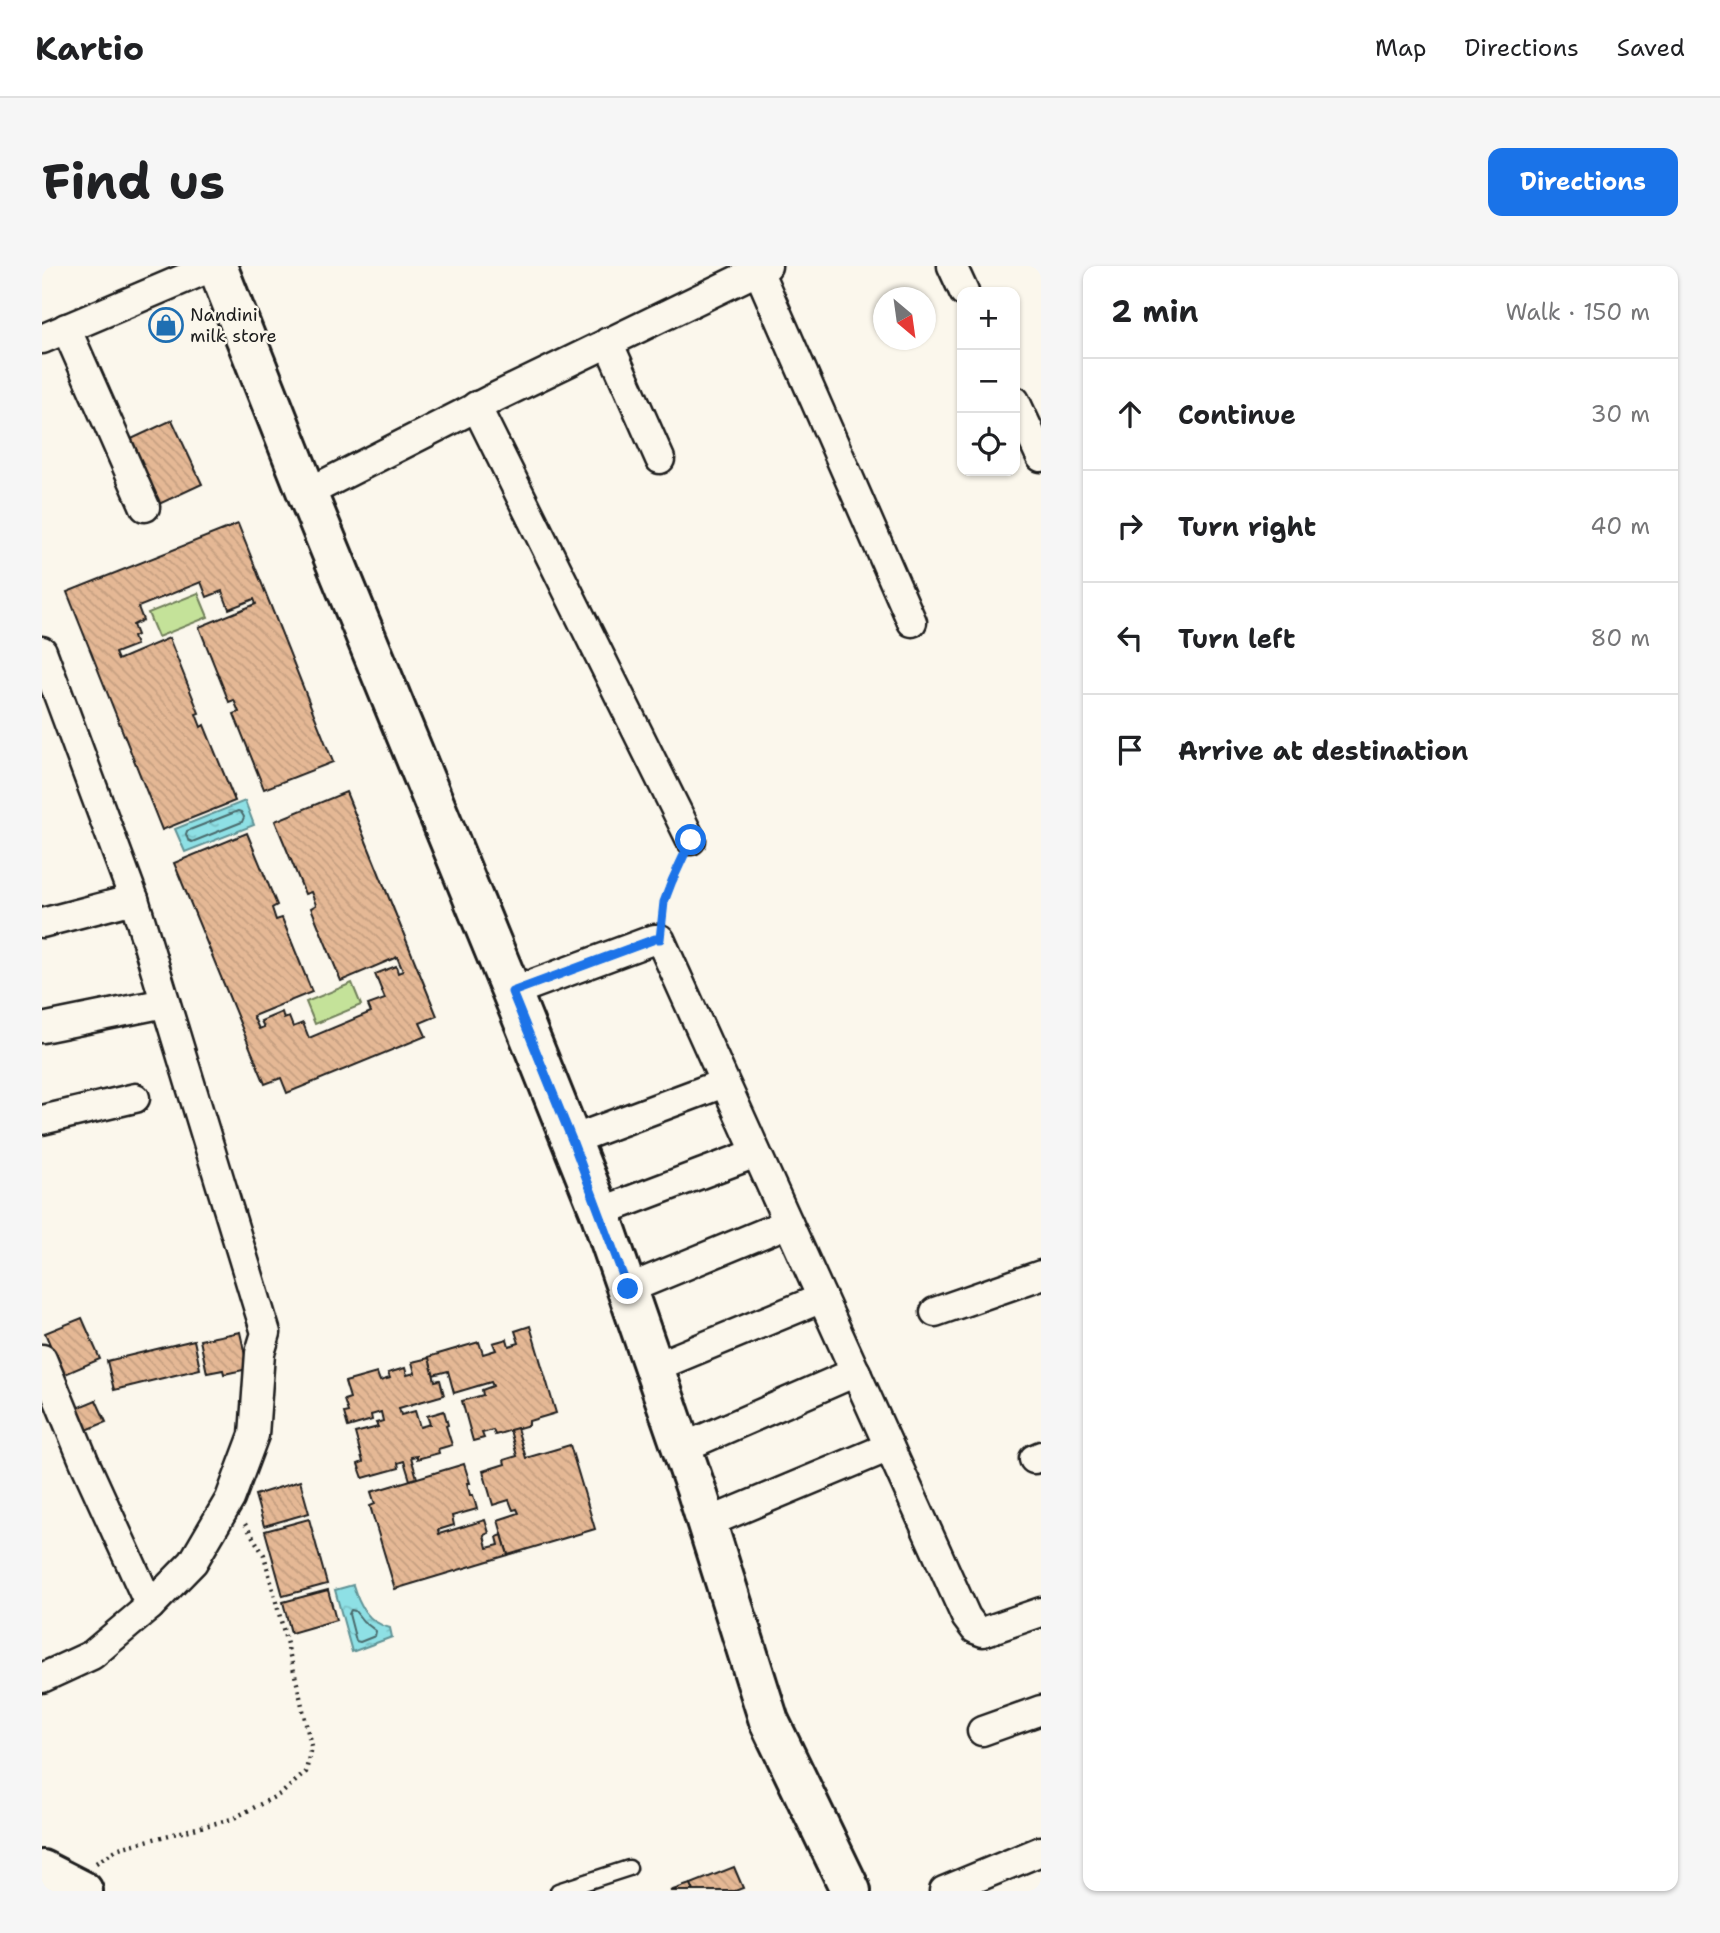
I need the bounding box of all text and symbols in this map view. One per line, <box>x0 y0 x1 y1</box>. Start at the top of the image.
text: Kartio <box>35 26 144 71</box>
text: Map <box>1375 32 1426 64</box>
text: Directions <box>1464 32 1579 64</box>
text: Saved <box>1617 32 1685 64</box>
button: Directions <box>1488 148 1678 216</box>
text: Find us <box>42 149 225 215</box>
north arrow <box>873 287 936 350</box>
map controls <box>957 287 1020 476</box>
button: + <box>957 287 1020 350</box>
text: 2 min <box>1111 291 1198 332</box>
text: Walk · 150 m <box>1505 297 1650 327</box>
place label: Nandini milk store <box>190 303 277 348</box>
shop icon: Nandini milk store <box>147 306 185 344</box>
button: − <box>957 350 1020 413</box>
icon: ahead <box>1111 395 1149 433</box>
text: Continue <box>1178 397 1296 432</box>
text: 30 m <box>1591 399 1650 429</box>
button: locate <box>957 413 1020 476</box>
icon: right <box>1111 507 1149 545</box>
text: Turn right <box>1178 509 1316 544</box>
text: 40 m <box>1590 511 1650 541</box>
icon: left <box>1111 619 1149 657</box>
text: Turn left <box>1178 621 1295 656</box>
text: 80 m <box>1591 623 1650 653</box>
icon: arrive <box>1111 731 1149 769</box>
text: Arrive at destination <box>1178 733 1468 768</box>
route start <box>675 824 706 855</box>
route end <box>612 1273 643 1304</box>

